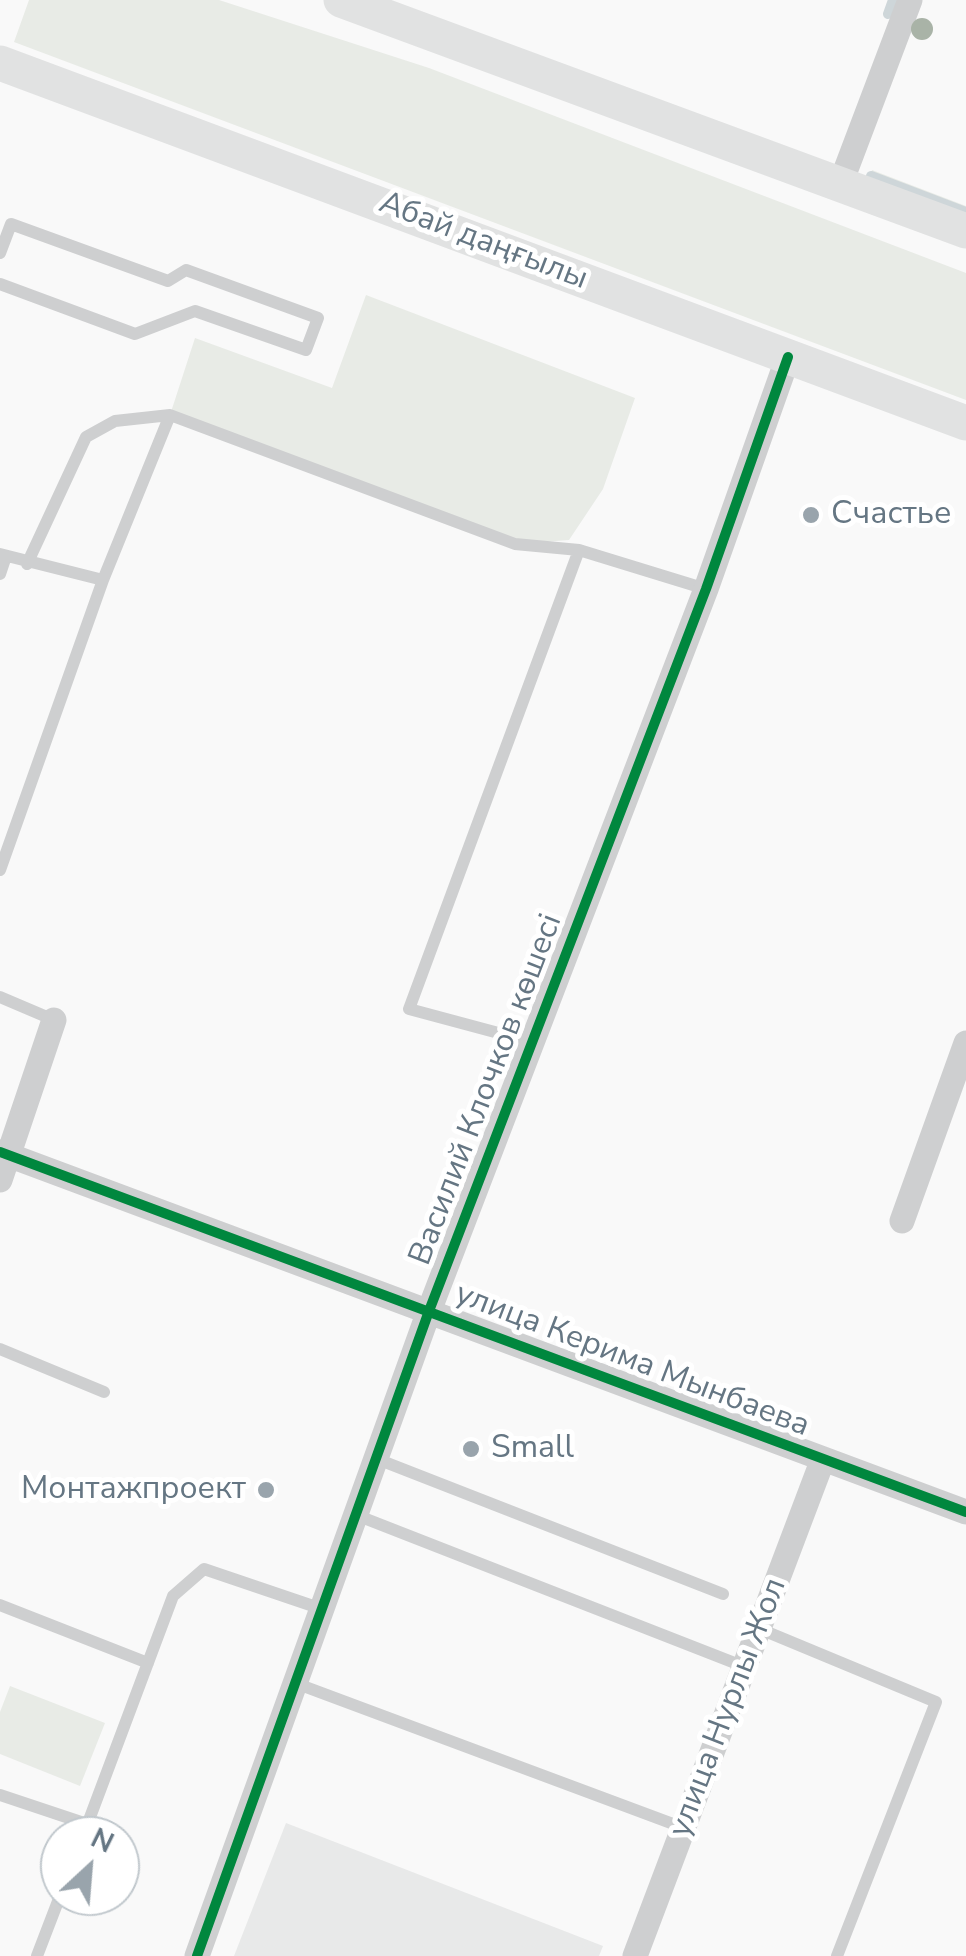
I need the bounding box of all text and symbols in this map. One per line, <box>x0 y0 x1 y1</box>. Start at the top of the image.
street label: Абай даңғылы <box>373 185 593 299</box>
place label: Счастье <box>831 496 951 534</box>
marker: Счастье <box>800 504 822 526</box>
street label: Василий Клочков көшесі <box>402 909 572 1271</box>
street label: улица Керима Мынбаева <box>449 1276 815 1446</box>
place label: Small <box>491 1430 574 1468</box>
marker: Small <box>460 1438 482 1460</box>
place label: Монтажпроект <box>21 1471 246 1509</box>
marker: Монтажпроект <box>255 1479 277 1501</box>
street label: улица Нурлы Жол <box>662 1573 796 1843</box>
north arrow <box>40 1816 140 1916</box>
text: N <box>85 1819 120 1863</box>

